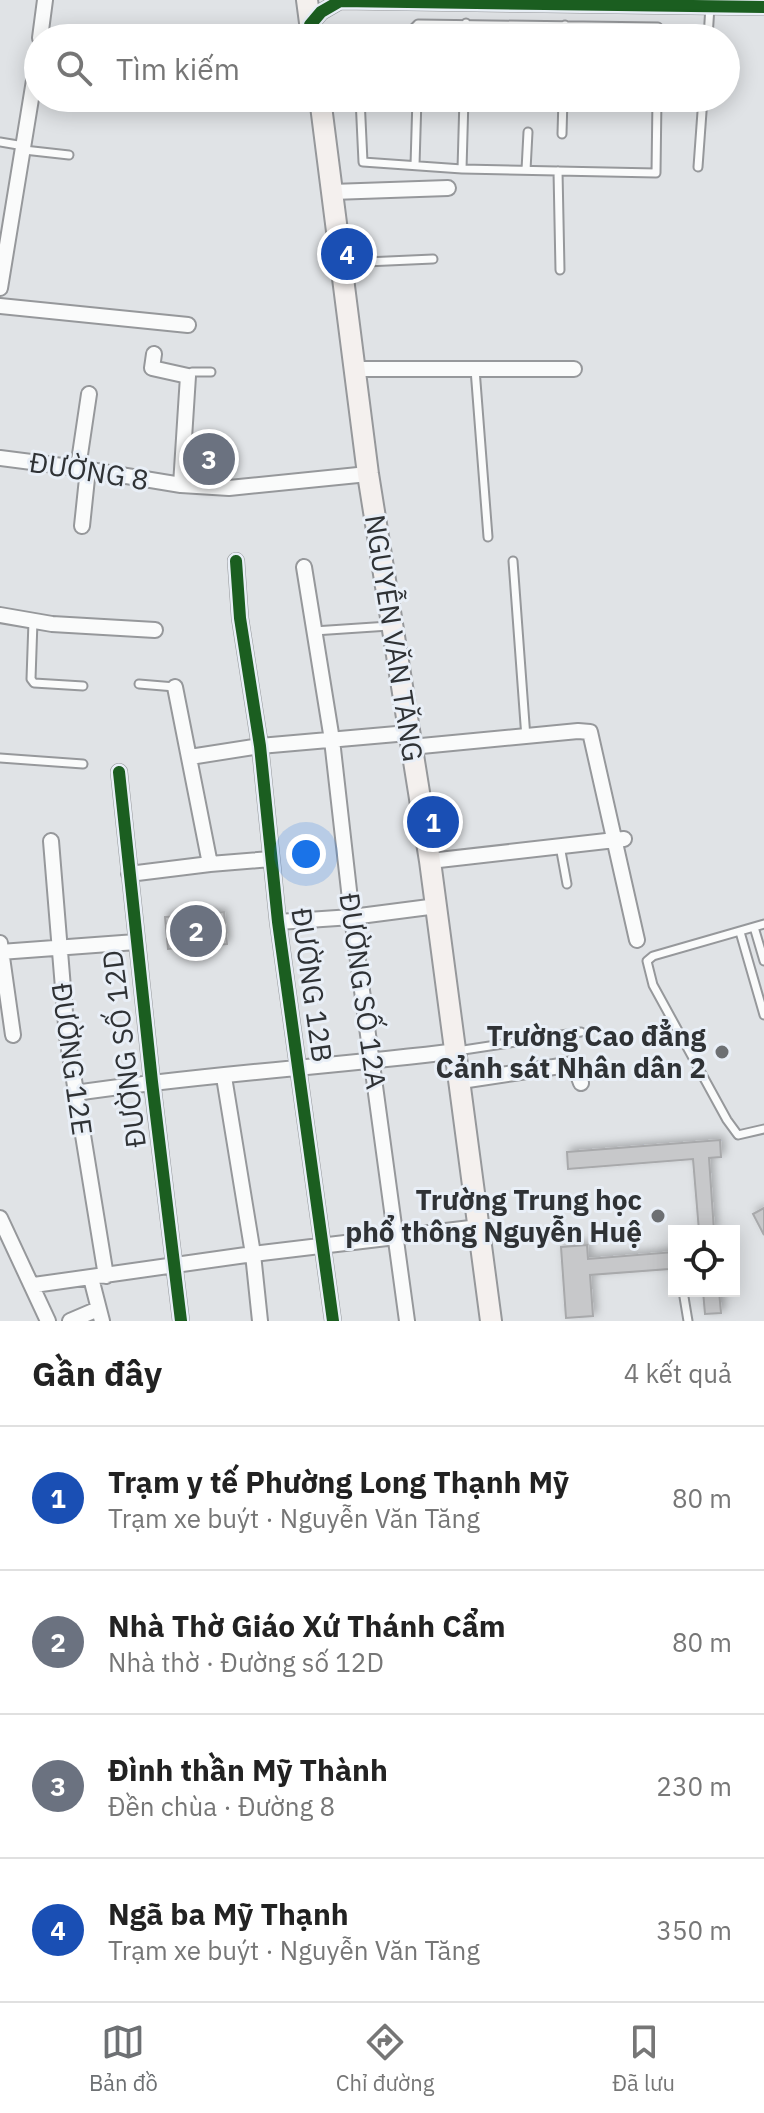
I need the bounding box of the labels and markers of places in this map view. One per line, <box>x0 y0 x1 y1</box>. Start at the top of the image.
pin: 4 <box>321 224 373 284</box>
pin: 3 <box>183 429 235 489</box>
pin: 1 <box>407 792 459 852</box>
pin: 2 <box>170 901 222 961</box>
place label: Trường Cao đẳng Cảnh sát Nhân dân 2 <box>435 1017 707 1086</box>
marker: Trường Cao đẳng Cảnh sát Nhân dân 2 <box>713 1043 731 1061</box>
place label: Trường Trung học phổ thông Nguyễn Huệ <box>345 1181 642 1250</box>
marker: Trường Trung học phổ thông Nguyễn Huệ <box>649 1207 667 1225</box>

